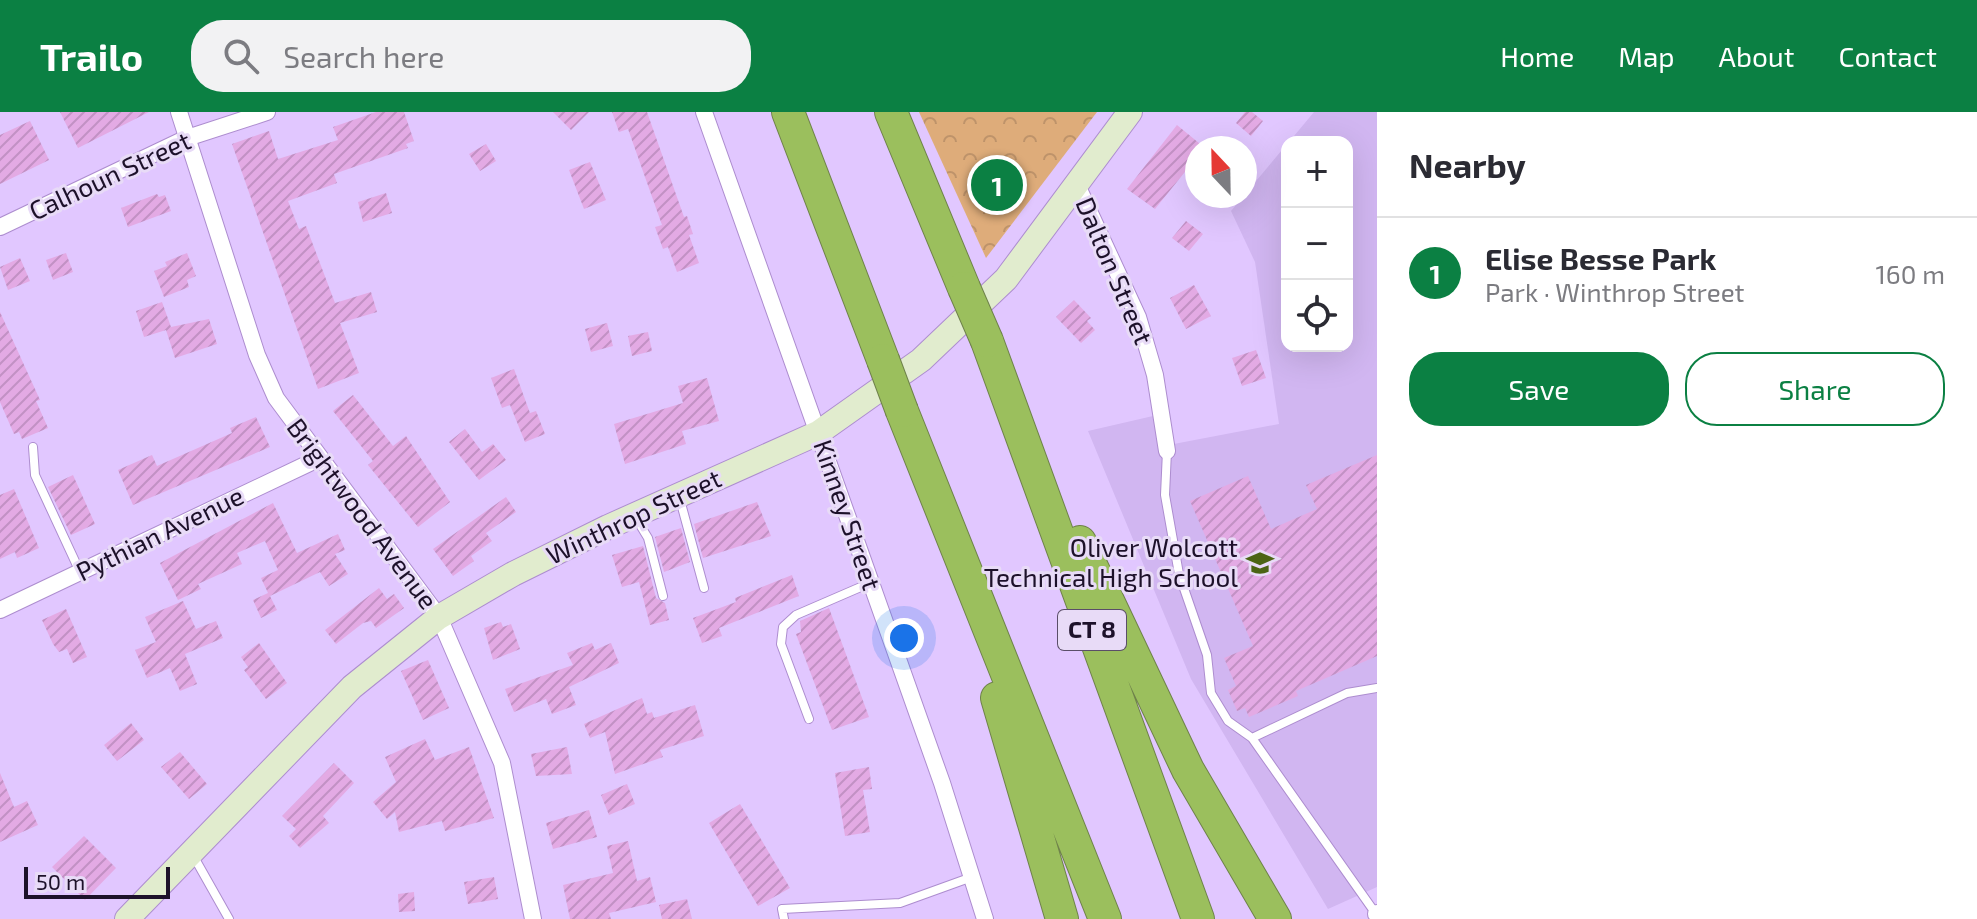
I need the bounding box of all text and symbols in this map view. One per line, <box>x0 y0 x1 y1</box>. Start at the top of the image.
search box <box>191 20 751 92</box>
text: Trailo <box>40 33 143 79</box>
icon: search <box>219 34 263 78</box>
text: Search here <box>283 38 444 74</box>
text: Home <box>1500 39 1574 73</box>
text: Map <box>1618 39 1675 73</box>
text: About <box>1719 39 1794 73</box>
text: Contact <box>1838 39 1937 73</box>
street label: Calhoun Street <box>24 124 195 226</box>
north arrow <box>1185 136 1257 208</box>
map controls <box>1281 136 1353 352</box>
button: + <box>1281 136 1353 208</box>
text: Nearby <box>1409 144 1526 185</box>
pin: 1 <box>971 155 1023 215</box>
street label: Dalton Street <box>1070 192 1160 349</box>
button: − <box>1281 208 1353 280</box>
text: Elise Besse Park <box>1485 240 1716 276</box>
text: 1 <box>1429 258 1441 289</box>
text: 160 m <box>1876 258 1945 289</box>
text: Park · Winthrop Street <box>1485 276 1745 307</box>
button: locate <box>1281 280 1353 352</box>
button: Save <box>1409 352 1669 426</box>
button: Share <box>1685 352 1945 426</box>
street label: Brightwood Avenue <box>281 412 445 615</box>
street label: Kinney Street <box>808 435 889 594</box>
street label: Winthrop Street <box>541 462 726 570</box>
street label: Pythian Avenue <box>71 479 248 587</box>
place label: Oliver Wolcott Technical High School <box>984 531 1238 592</box>
school or university icon: Oliver Wolcott Technical High School <box>1245 548 1275 578</box>
road number: CT 8 <box>1058 610 1126 650</box>
your location <box>884 618 924 658</box>
scale bar <box>24 863 170 899</box>
text: 50 m <box>36 868 85 894</box>

